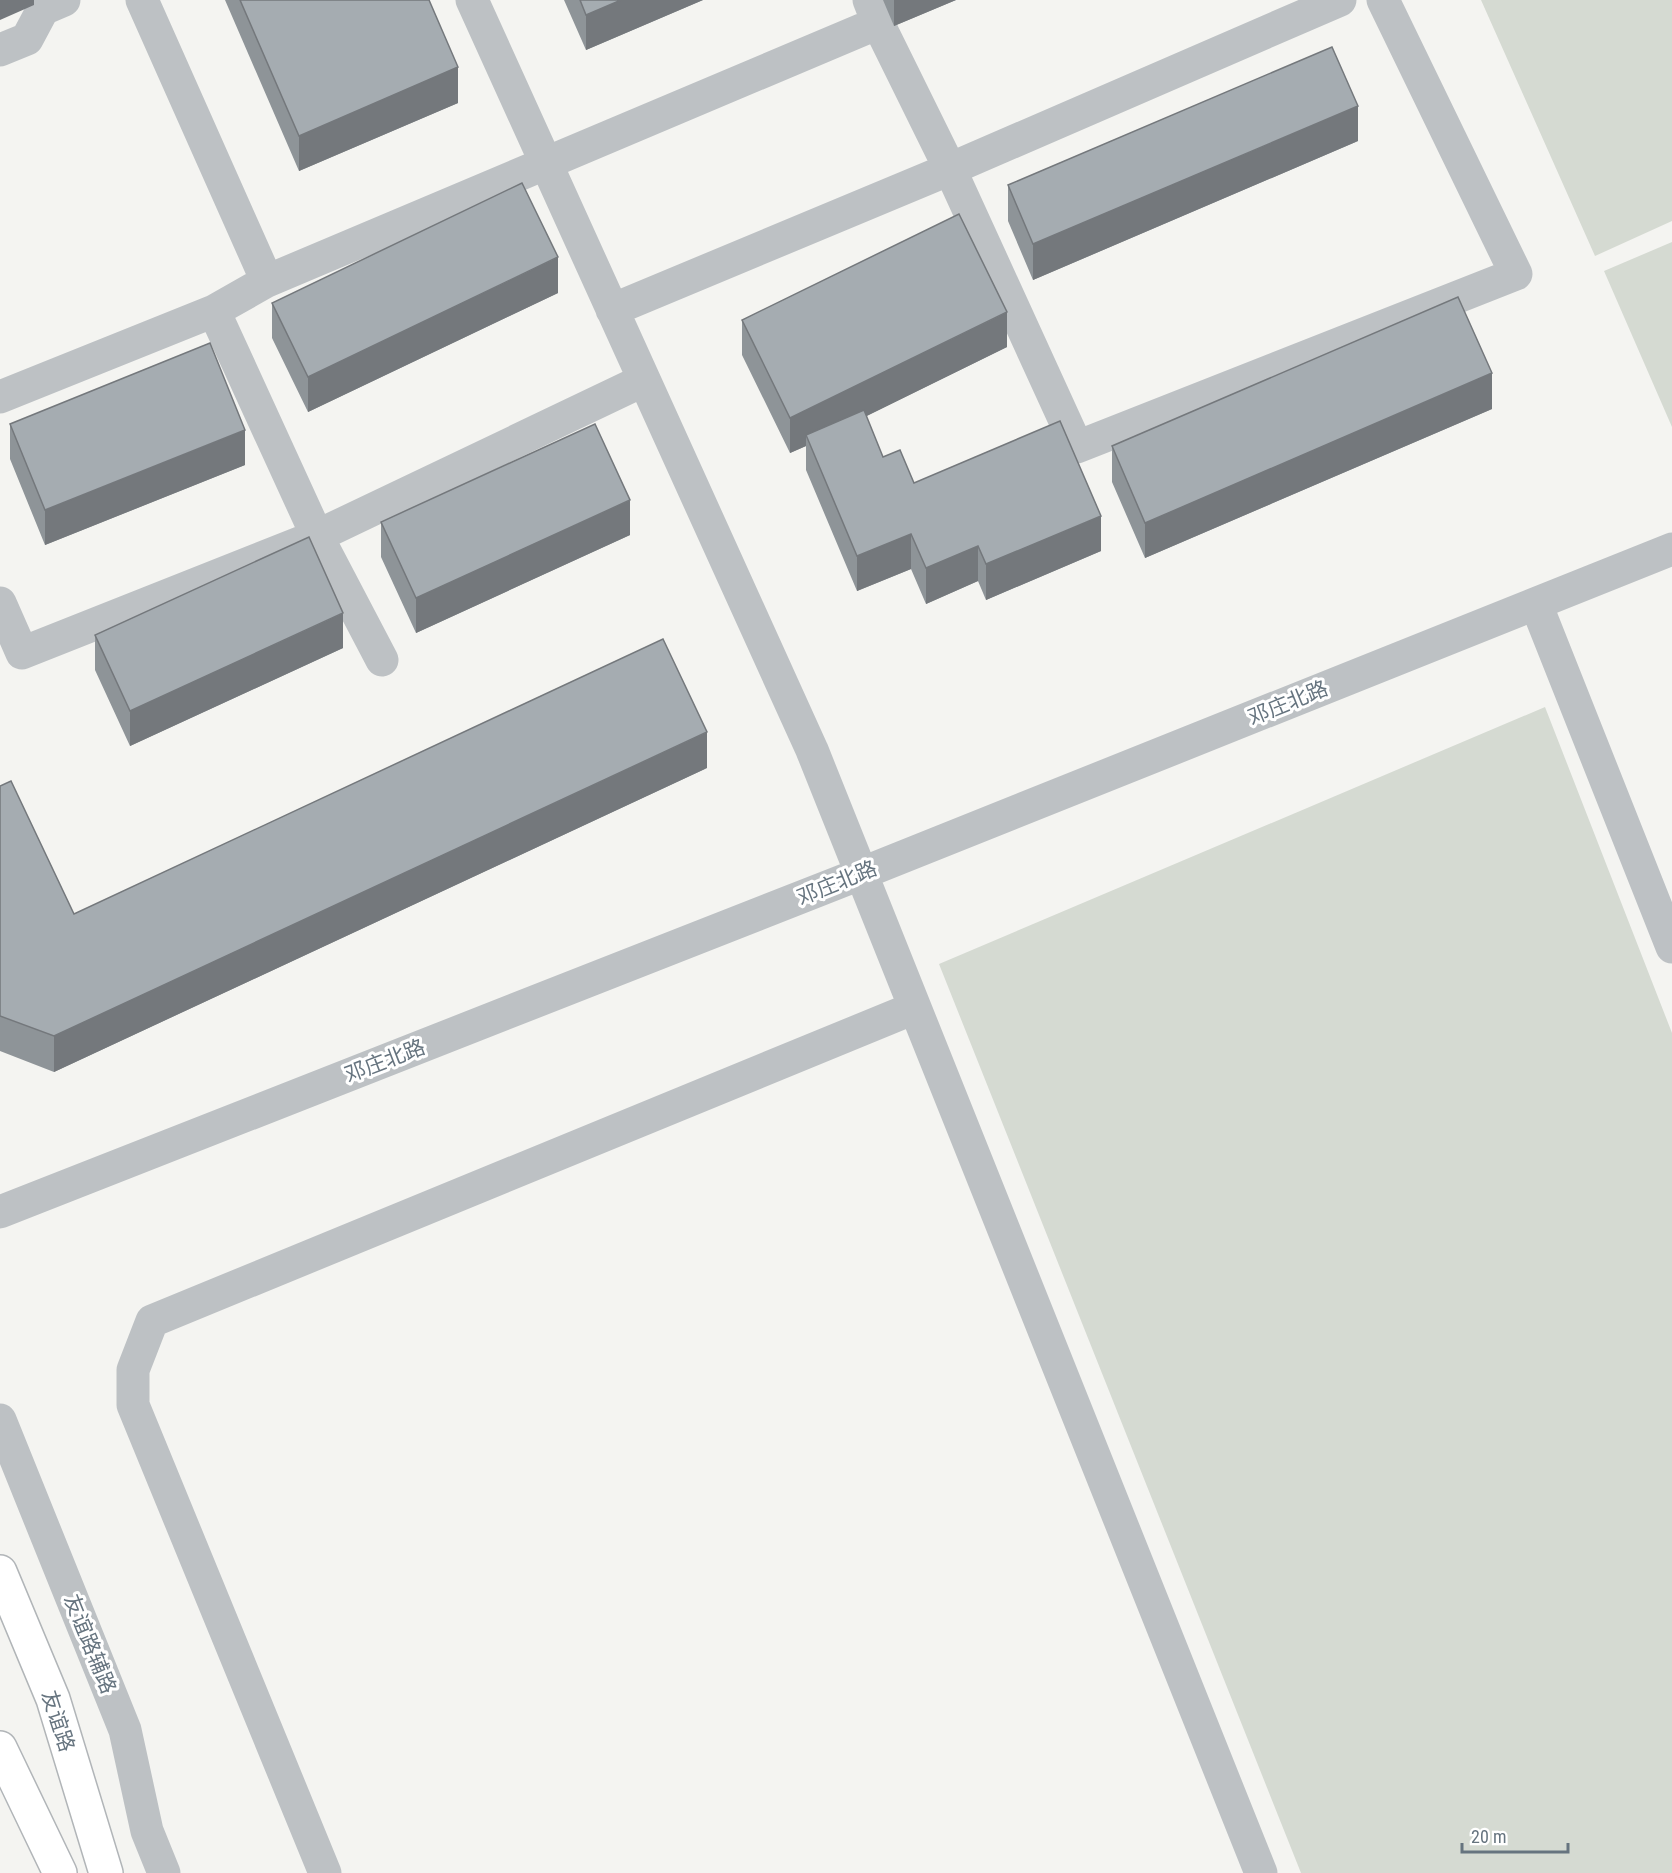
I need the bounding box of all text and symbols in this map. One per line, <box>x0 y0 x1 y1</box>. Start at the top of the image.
street label: 邓庄北路 <box>1245 676 1331 730</box>
street label: 邓庄北路 <box>794 856 880 910</box>
street label: 邓庄北路 <box>341 1035 429 1087</box>
street label: 友谊路辅路 <box>59 1591 121 1697</box>
street label: 友谊路 <box>37 1687 79 1755</box>
scale bar <box>1462 1816 1568 1854</box>
text: 20 m <box>1471 1826 1506 1847</box>

